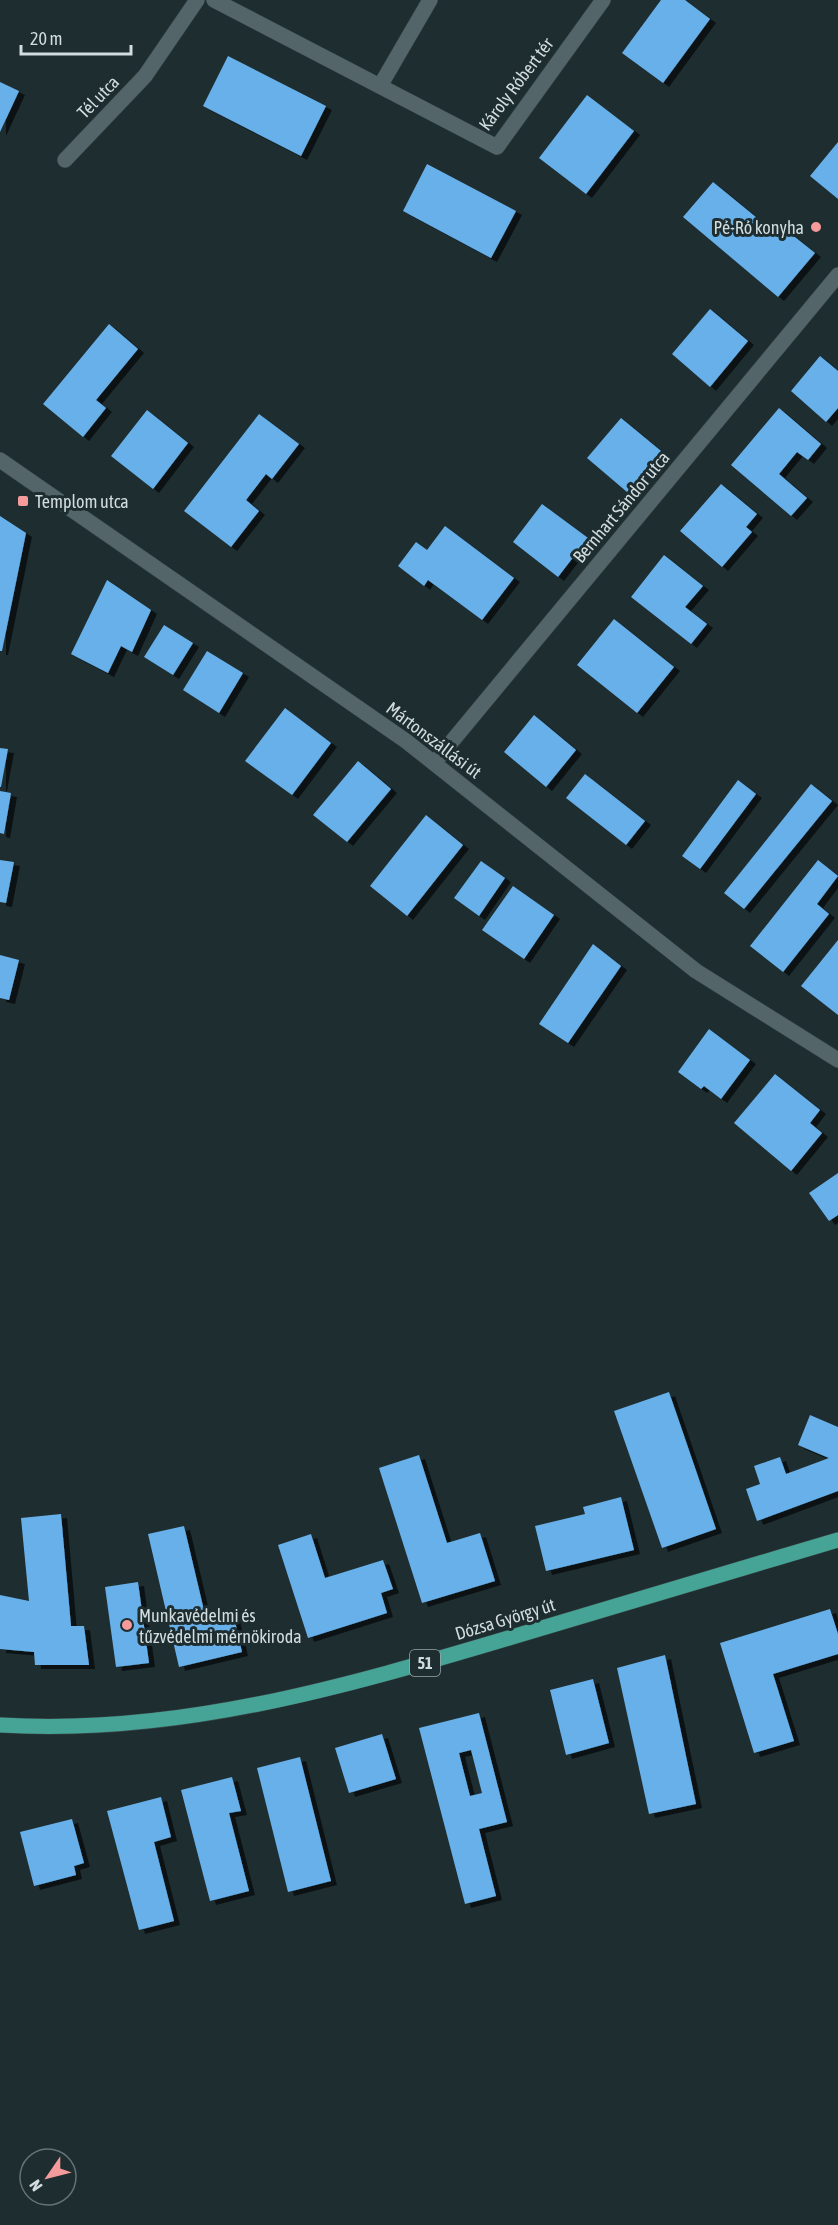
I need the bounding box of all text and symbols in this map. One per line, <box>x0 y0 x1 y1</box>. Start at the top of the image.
scale bar <box>21 18 130 56</box>
text: 20 m <box>30 28 62 49</box>
street label: Károly Róbert tér <box>474 33 558 134</box>
street label: Tél utca <box>73 71 123 123</box>
place label: Pé-Ró konyha <box>713 217 804 238</box>
marker: Pé-Ró konyha <box>809 220 823 234</box>
street label: Bernhart Sándor utca <box>568 447 674 567</box>
place label: Templom utca <box>35 491 129 512</box>
marker: Templom utca <box>16 494 30 508</box>
street label: Mártonszállási út <box>382 697 486 783</box>
street label: Dózsa György út <box>452 1594 558 1644</box>
place label: Munkavédelmi és tűzvédelmi mérnökiroda <box>139 1605 302 1647</box>
marker: Munkavédelmi és tűzvédelmi mérnökiroda <box>120 1618 134 1632</box>
road number: 51 <box>410 1650 440 1676</box>
north arrow <box>18 2147 78 2207</box>
text: N <box>26 2177 46 2195</box>

